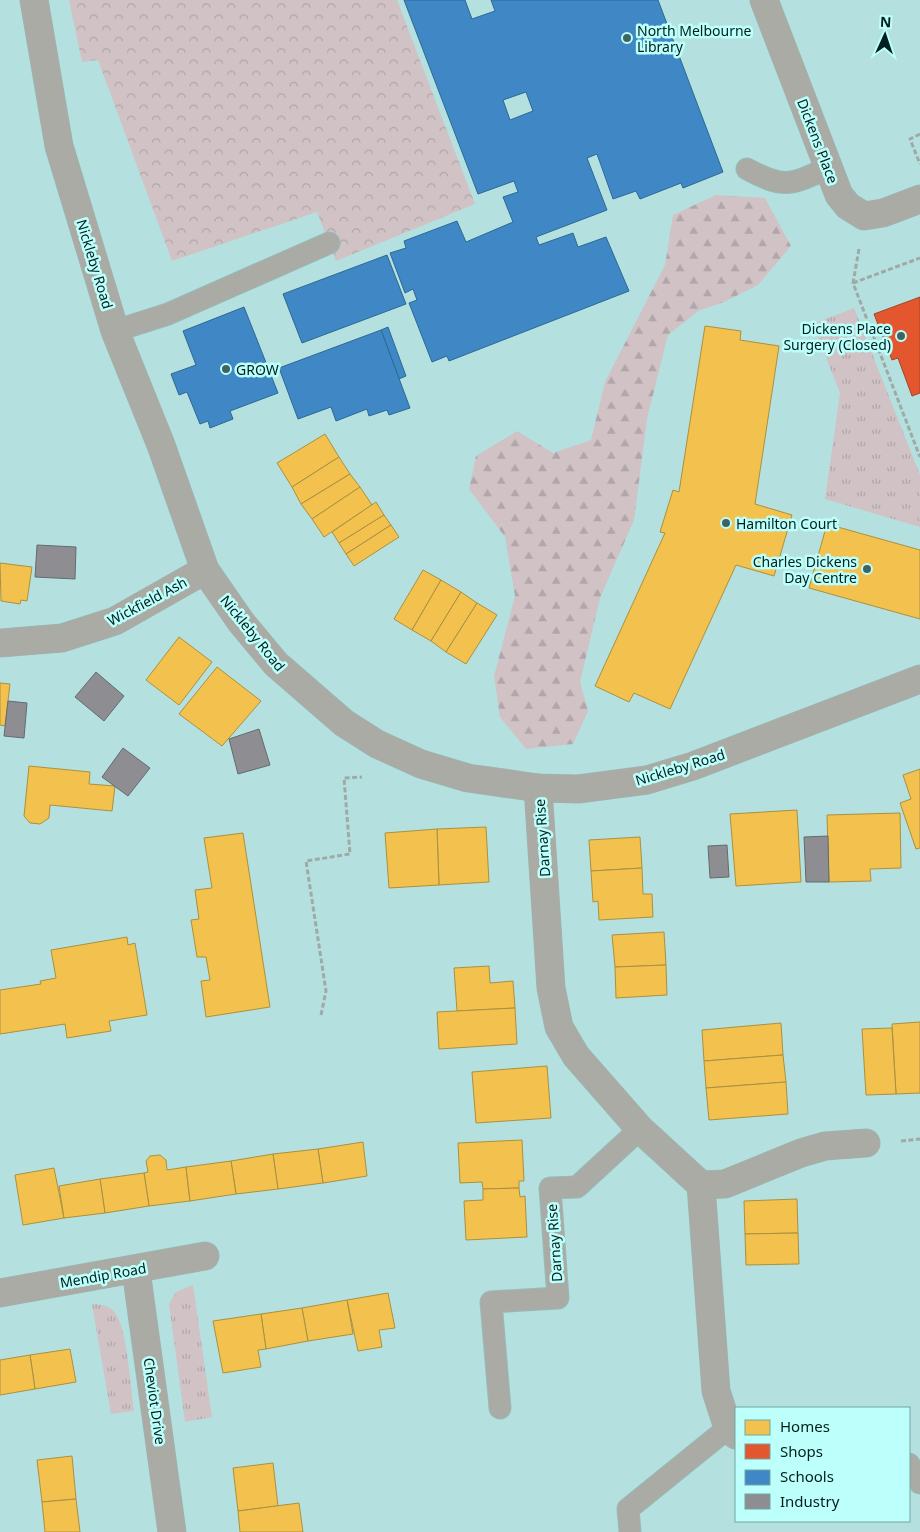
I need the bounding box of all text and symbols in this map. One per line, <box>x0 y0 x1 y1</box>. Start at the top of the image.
north arrow <box>860 10 910 60</box>
text: N <box>880 12 892 31</box>
place label: North Melbourne Library <box>637 21 752 56</box>
marker: North Melbourne Library <box>621 32 633 44</box>
street label: Dickens Place <box>793 96 843 186</box>
street label: Nickleby Road <box>72 217 118 311</box>
place label: Dickens Place Surgery (Closed) <box>783 319 891 354</box>
marker: Dickens Place Surgery (Closed) <box>895 330 907 342</box>
place label: GROW <box>236 360 279 379</box>
marker: GROW <box>220 363 232 375</box>
place label: Hamilton Court <box>736 514 837 533</box>
marker: Hamilton Court <box>720 517 732 529</box>
place label: Charles Dickens Day Centre <box>753 552 857 587</box>
marker: Charles Dickens Day Centre <box>861 563 873 575</box>
street label: Wickfield Ash <box>104 572 190 630</box>
street label: Nickleby Road <box>216 591 290 675</box>
street label: Nickleby Road <box>633 744 727 790</box>
street label: Darnay Rise <box>530 798 554 878</box>
street label: Darnay Rise <box>542 1203 566 1283</box>
street label: Mendip Road <box>58 1258 148 1292</box>
street label: Cheviot Drive <box>139 1356 171 1446</box>
legend <box>735 1407 910 1522</box>
text: Homes <box>780 1416 830 1436</box>
text: Shops <box>780 1441 823 1461</box>
text: Schools <box>780 1466 834 1486</box>
text: Industry <box>780 1491 840 1511</box>

